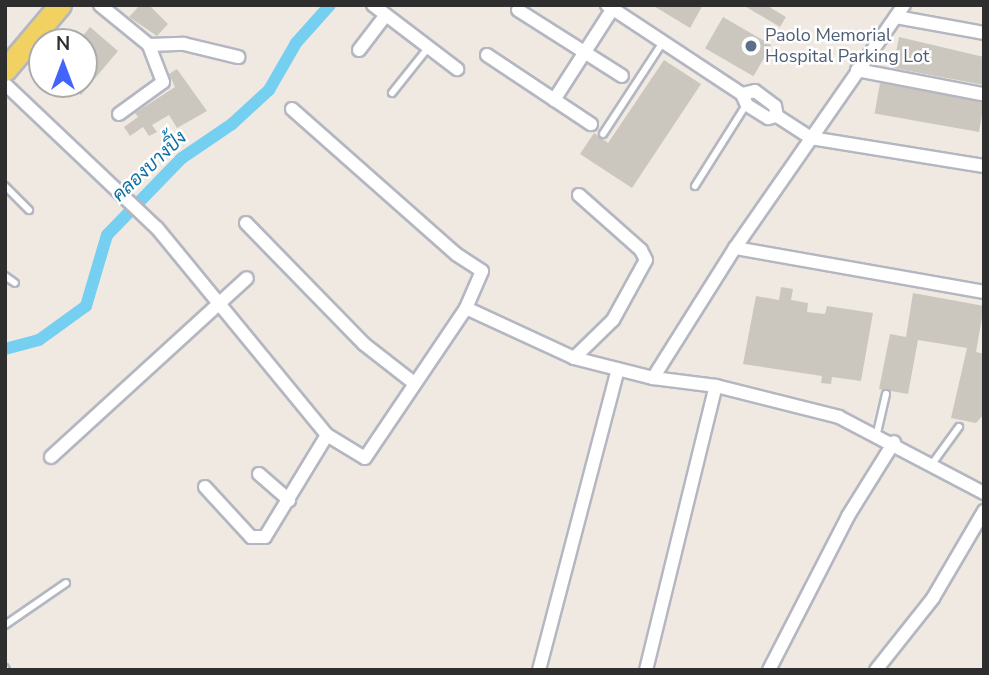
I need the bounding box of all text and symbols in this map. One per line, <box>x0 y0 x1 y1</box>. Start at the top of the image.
place label: Paolo Memorial Hospital Parking Lot <box>765 25 929 68</box>
north arrow <box>28 28 98 98</box>
text: N <box>56 31 70 57</box>
marker: Paolo Memorial Hospital Parking Lot <box>743 38 759 54</box>
water label: คลองบางปิ้ง <box>108 127 192 207</box>

